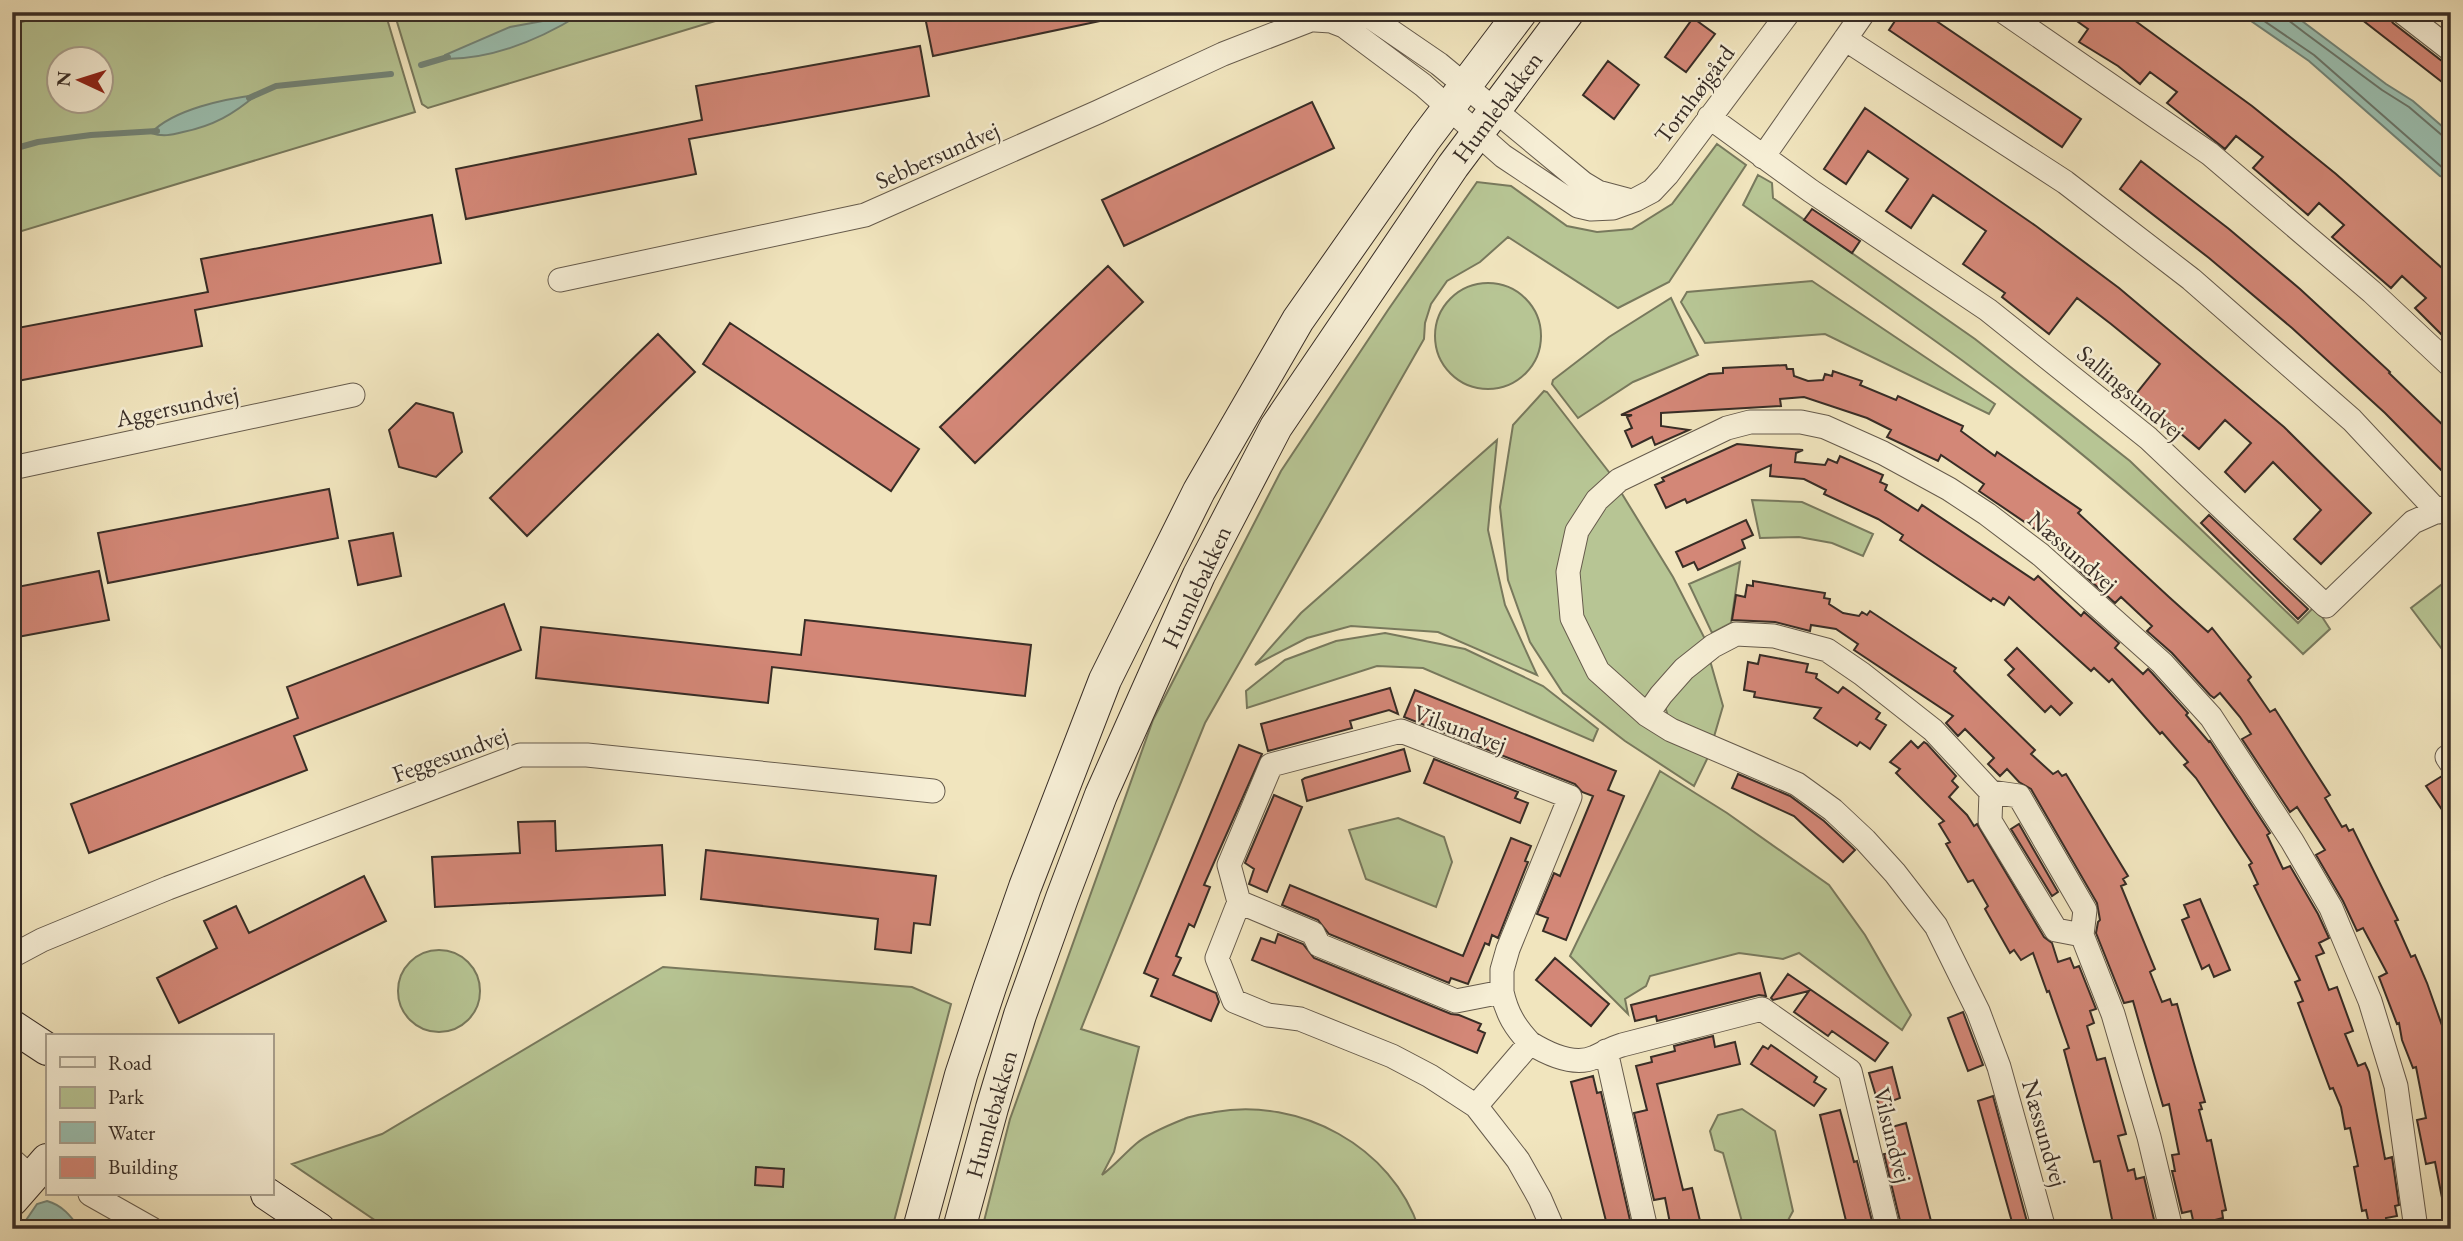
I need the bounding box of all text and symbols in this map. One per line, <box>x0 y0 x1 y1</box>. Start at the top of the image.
street label: Tornhøjgård <box>1647 38 1742 150</box>
street label: Humlebakken <box>1445 45 1549 169</box>
north arrow <box>46 46 116 116</box>
text: N <box>51 70 77 87</box>
street label: Sebbersundvej <box>870 114 1004 196</box>
street label: Sallingsundvej <box>2071 338 2191 446</box>
street label: Aggersundvej <box>112 378 241 434</box>
street label: Næssundvej <box>2021 503 2125 599</box>
street label: Humlebakken <box>1154 520 1238 653</box>
street label: Vilsundvej <box>1409 697 1511 759</box>
street label: Feggesundvej <box>388 719 512 789</box>
legend <box>46 1034 273 1196</box>
street label: Humlebakken <box>958 1046 1024 1182</box>
text: Road <box>108 1049 152 1076</box>
street label: Næssundvej <box>2015 1076 2075 1190</box>
text: Park <box>108 1083 145 1110</box>
street label: Vilsundvej <box>1866 1084 1920 1186</box>
text: Water <box>108 1119 155 1146</box>
text: Building <box>108 1153 178 1180</box>

